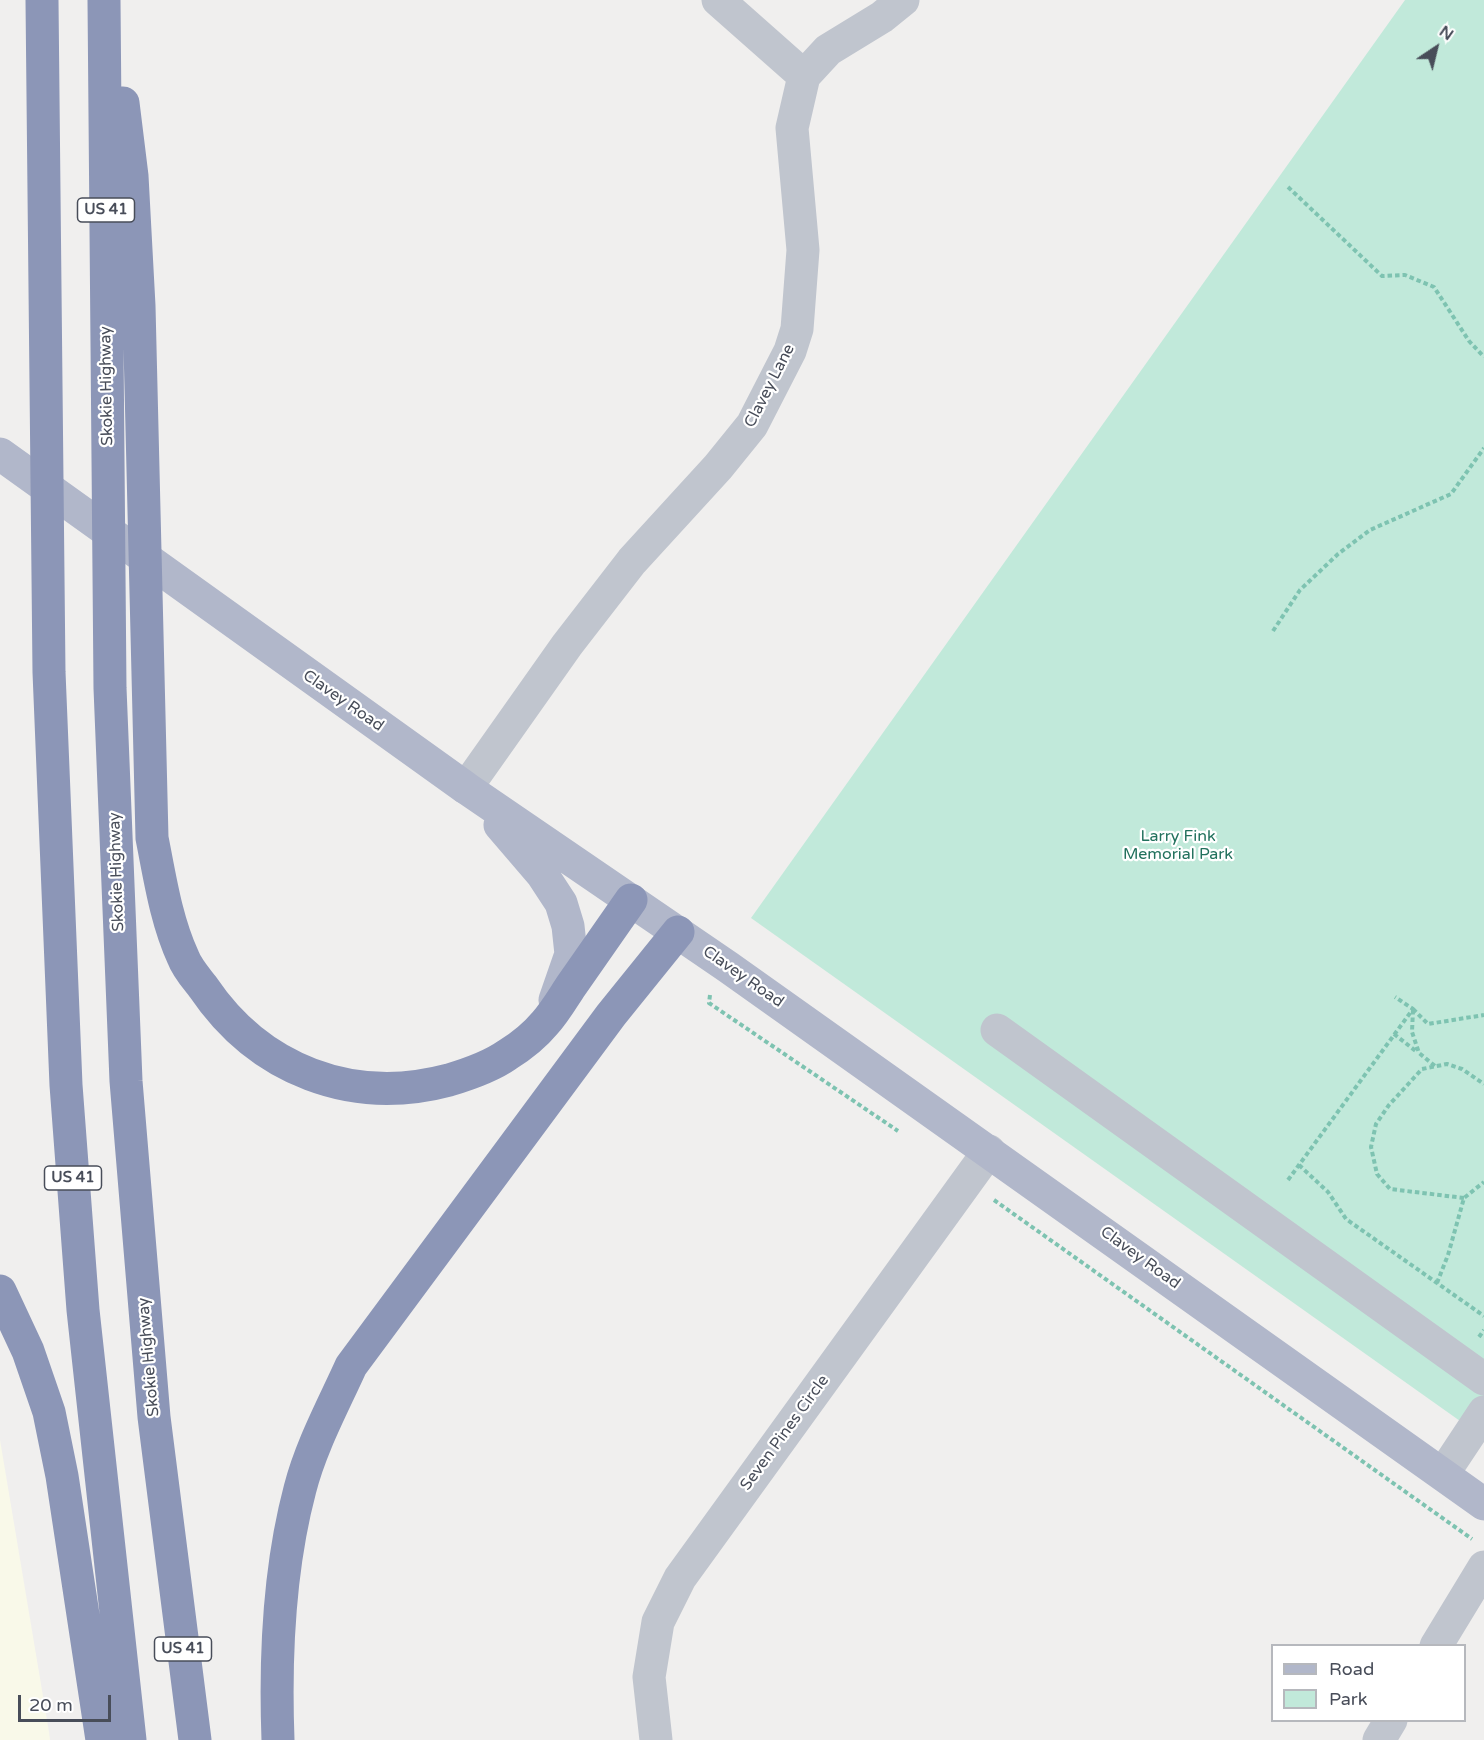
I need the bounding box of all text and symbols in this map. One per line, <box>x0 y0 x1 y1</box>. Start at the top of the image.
north arrow <box>1406 18 1466 78</box>
text: N <box>1435 21 1457 45</box>
road number: US 41 <box>78 198 134 222</box>
street label: Skokie Highway <box>96 326 118 446</box>
street label: Clavey Lane <box>741 341 799 431</box>
street label: Clavey Road <box>299 666 387 736</box>
street label: Skokie Highway <box>105 812 129 932</box>
park label: Larry Fink Memorial Park <box>1123 827 1233 865</box>
street label: Clavey Road <box>699 942 787 1012</box>
road number: US 41 <box>44 1166 101 1190</box>
street label: Clavey Road <box>1096 1223 1184 1293</box>
street label: Skokie Highway <box>134 1297 164 1417</box>
street label: Seven Pines Circle <box>737 1372 833 1494</box>
road number: US 41 <box>154 1637 212 1661</box>
legend <box>1271 1644 1466 1722</box>
text: Road <box>1329 1658 1374 1680</box>
scale bar <box>21 1683 114 1721</box>
text: Park <box>1329 1688 1367 1710</box>
text: 20 m <box>29 1694 73 1716</box>

